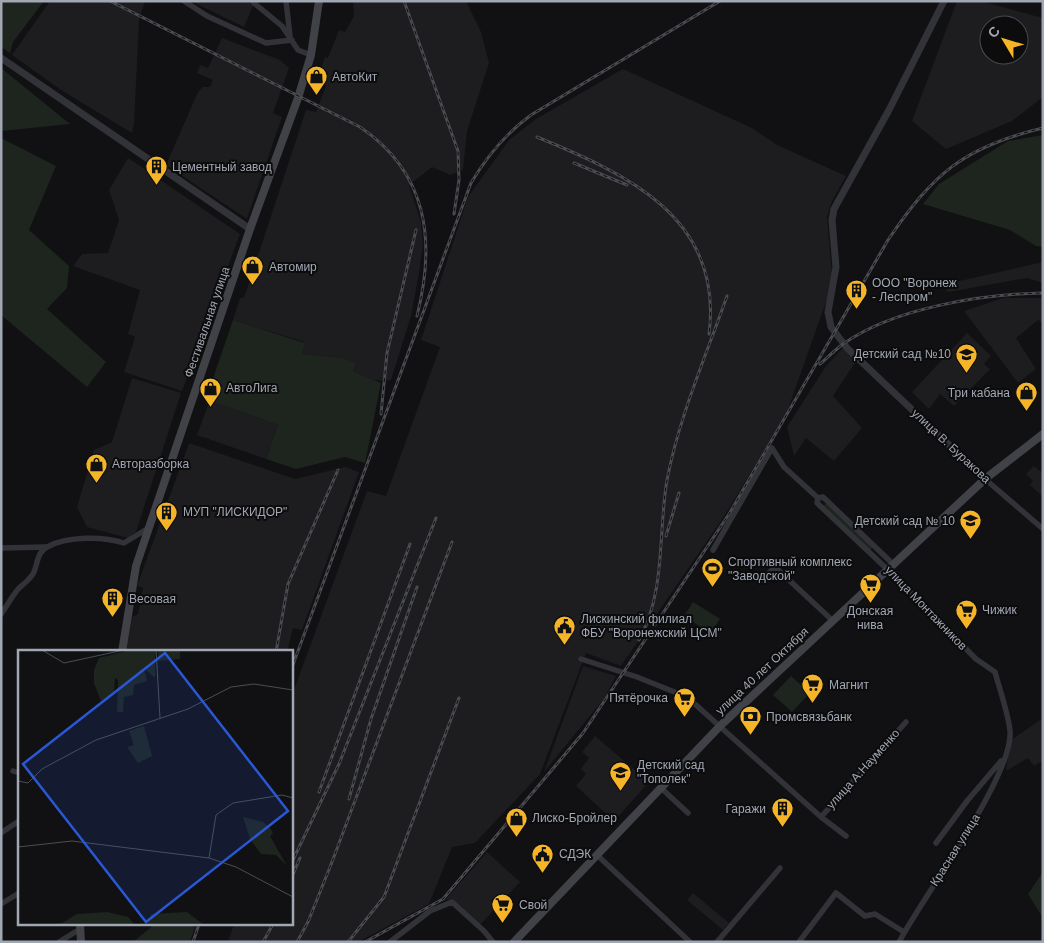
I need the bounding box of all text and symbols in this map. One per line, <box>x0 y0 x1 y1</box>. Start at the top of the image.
north arrow <box>979 15 1029 65</box>
text: С <box>984 23 1003 41</box>
shop icon: АвтоКит <box>304 65 328 96</box>
place label: АвтоКит <box>332 70 378 84</box>
building icon: Цементный завод <box>144 155 168 186</box>
place label: Цементный завод <box>172 160 272 174</box>
shop icon: Автомир <box>241 255 265 286</box>
place label: Автомир <box>269 260 317 274</box>
street label: Фестивальная улица <box>181 264 233 379</box>
place label: ООО "Воронеж - Леспром" <box>872 276 957 304</box>
building icon: ООО "Воронеж - Леспром" <box>844 278 868 309</box>
school or university icon: Детский сад №10 <box>955 342 979 373</box>
place label: Детский сад №10 <box>854 347 951 361</box>
shop icon: АвтоЛига <box>198 376 222 407</box>
place label: АвтоЛига <box>226 381 278 395</box>
shop icon: Три кабана <box>1014 381 1038 412</box>
place label: Три кабана <box>948 386 1010 400</box>
street label: улица В. Буракова <box>909 406 994 486</box>
shop icon: Авторазборка <box>84 452 108 483</box>
place label: Авторазборка <box>112 457 189 471</box>
building icon: МУП "ЛИСКИДОР" <box>155 500 179 531</box>
place label: МУП "ЛИСКИДОР" <box>183 505 287 519</box>
school or university icon: Детский сад № 10 <box>959 509 983 540</box>
place label: Детский сад № 10 <box>855 514 955 528</box>
place label: Спортивный комплекс "Заводской" <box>728 555 852 583</box>
sports icon: Спортивный комплекс "Заводской" <box>700 557 724 588</box>
street label: улица Монтажников <box>882 563 970 653</box>
supermarket icon: Донская нива <box>858 572 882 603</box>
building icon: Весовая <box>101 587 125 618</box>
place label: Весовая <box>129 592 176 606</box>
supermarket icon: Чижик <box>954 598 978 629</box>
place label: Чижик <box>982 603 1017 617</box>
place label: Донская нива <box>847 604 893 632</box>
place label: Лискинский филиал ФБУ "Воронежский ЦСМ" <box>581 612 722 640</box>
public building icon: Лискинский филиал ФБУ "Воронежский ЦСМ" <box>553 614 577 645</box>
street label: улица 40 лет Октября <box>713 624 811 718</box>
inset map <box>18 650 292 926</box>
supermarket icon: Магнит <box>801 673 825 704</box>
place label: Магнит <box>829 678 870 692</box>
supermarket icon: Пятёрочка <box>672 686 696 717</box>
place label: Пятёрочка <box>609 691 668 705</box>
bank icon: Промсвязьбанк <box>738 705 762 736</box>
place label: Промсвязьбанк <box>766 710 853 724</box>
street label: улица А.Науменко <box>824 726 903 812</box>
place label: Детский сад "Тополек" <box>637 758 704 786</box>
school or university icon: Детский сад "Тополек" <box>609 760 633 791</box>
building icon: Гаражи <box>770 797 794 828</box>
place label: Гаражи <box>725 802 766 816</box>
shop icon: Лиско-Бройлер <box>504 806 528 837</box>
place label: Лиско-Бройлер <box>532 811 617 825</box>
street label: Красная улица <box>927 811 983 889</box>
public building icon: СДЭК <box>531 842 555 873</box>
place label: СДЭК <box>559 847 591 861</box>
supermarket icon: Свой <box>491 893 515 924</box>
place label: Свой <box>519 898 547 912</box>

